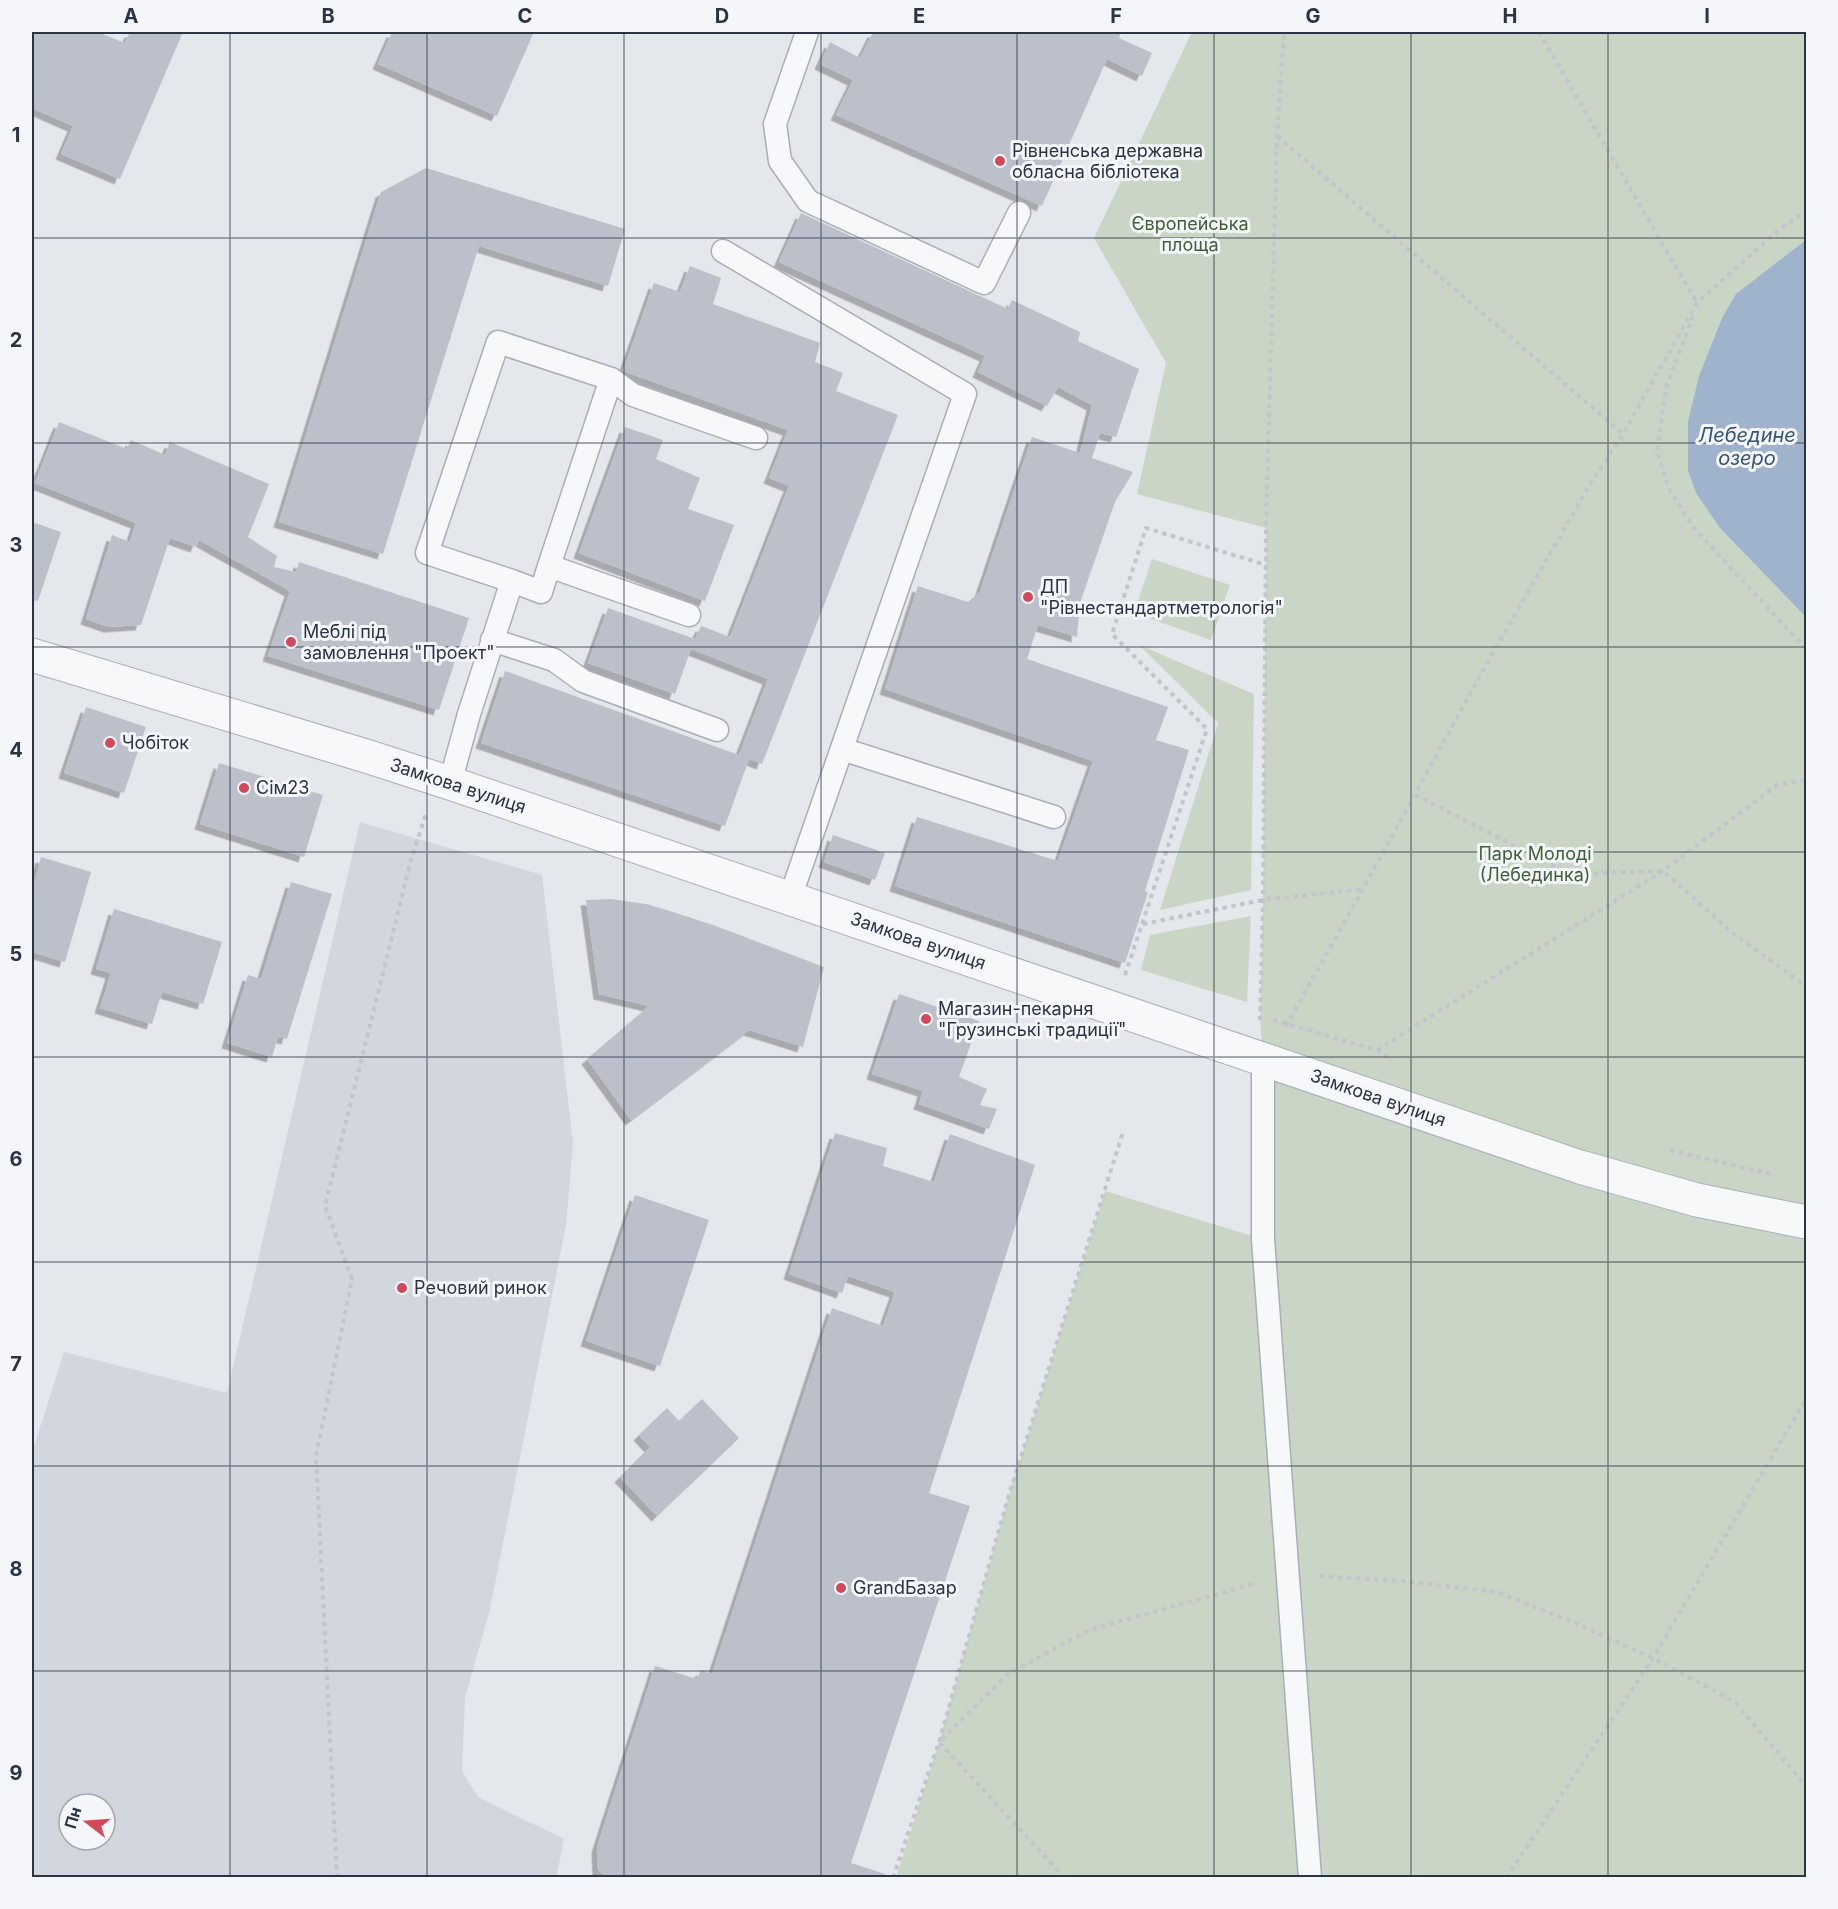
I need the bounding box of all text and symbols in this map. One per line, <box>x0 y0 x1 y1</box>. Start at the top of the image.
text: A <box>124 4 139 28</box>
text: B <box>321 4 335 28</box>
text: C <box>518 4 532 28</box>
text: D <box>715 4 729 28</box>
text: E <box>913 4 925 28</box>
text: F <box>1110 4 1122 28</box>
text: G <box>1305 4 1321 28</box>
text: H <box>1503 4 1517 28</box>
text: I <box>1704 4 1710 28</box>
text: 1 <box>12 123 20 147</box>
place label: Рівненська державна обласна бібліотека <box>1012 140 1203 182</box>
marker: Рівненська державна обласна бібліотека <box>993 154 1007 168</box>
park label: Європейська площа <box>1131 213 1249 255</box>
text: 2 <box>10 328 22 352</box>
water label: Лебедине озеро <box>1698 423 1796 470</box>
text: 3 <box>10 533 22 557</box>
place label: ДП "Рівнестандартметрологія" <box>1040 576 1283 618</box>
marker: ДП "Рівнестандартметрологія" <box>1021 590 1035 604</box>
place label: Меблі під замовлення "Проект" <box>303 621 495 663</box>
marker: Меблі під замовлення "Проект" <box>284 635 298 649</box>
place label: Чобіток <box>122 732 189 753</box>
marker: Чобіток <box>103 736 117 750</box>
text: 4 <box>9 738 23 762</box>
street label: Замкова вулиця <box>387 754 529 817</box>
place label: Сім23 <box>256 777 309 798</box>
marker: Сім23 <box>237 781 251 795</box>
park label: Парк Молоді (Лебединка) <box>1478 843 1592 885</box>
street label: Замкова вулиця <box>848 908 989 974</box>
text: 5 <box>10 942 22 966</box>
place label: Магазин-пекарня "Грузинські традиції" <box>938 998 1126 1040</box>
marker: Магазин-пекарня "Грузинські традиції" <box>919 1012 933 1026</box>
street label: Замкова вулиця <box>1308 1065 1449 1131</box>
text: 6 <box>10 1147 23 1171</box>
place label: Речовий ринок <box>414 1277 547 1298</box>
marker: Речовий ринок <box>395 1281 409 1295</box>
text: 7 <box>10 1352 22 1376</box>
text: 8 <box>9 1557 23 1581</box>
place label: GrandБазар <box>853 1577 957 1598</box>
marker: GrandБазар <box>834 1581 848 1595</box>
text: 9 <box>10 1761 23 1785</box>
north arrow <box>57 1792 117 1852</box>
text: Пн <box>60 1804 85 1831</box>

